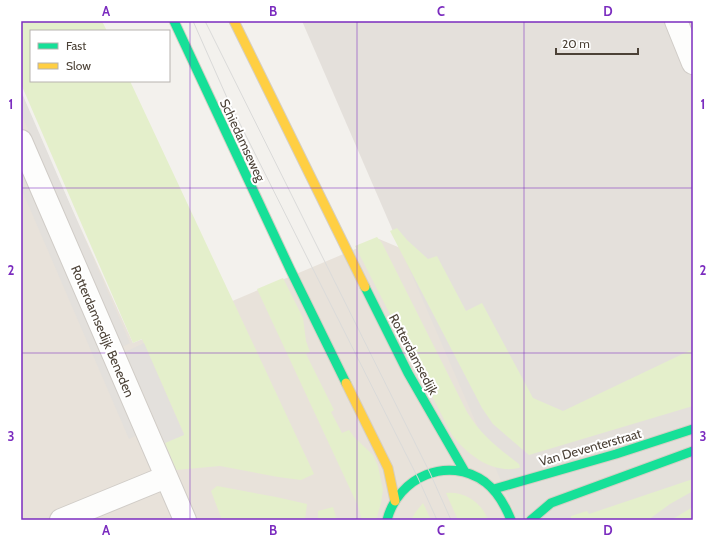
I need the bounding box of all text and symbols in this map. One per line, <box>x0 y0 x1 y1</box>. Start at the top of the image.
text: A <box>102 3 111 19</box>
text: B <box>269 3 277 19</box>
text: C <box>437 3 445 19</box>
text: D <box>603 3 613 19</box>
legend <box>30 30 170 82</box>
scale bar <box>556 30 638 56</box>
text: 20 m <box>562 36 590 51</box>
text: Fast <box>66 38 86 53</box>
text: Slow <box>66 58 91 73</box>
text: 1 <box>9 96 13 112</box>
street label: Schiedamseweg <box>217 96 269 184</box>
text: 1 <box>701 96 705 112</box>
text: 2 <box>8 262 15 278</box>
text: 2 <box>700 262 707 278</box>
street label: Rotterdamsedijk Beneden <box>67 263 138 400</box>
street label: Rotterdamsedijk <box>385 311 442 398</box>
street label: Van Deventerstraat <box>537 425 644 469</box>
text: 3 <box>7 428 15 444</box>
text: 3 <box>699 428 707 444</box>
text: A <box>102 522 111 538</box>
text: B <box>269 522 277 538</box>
text: C <box>437 522 445 538</box>
text: D <box>603 522 613 538</box>

